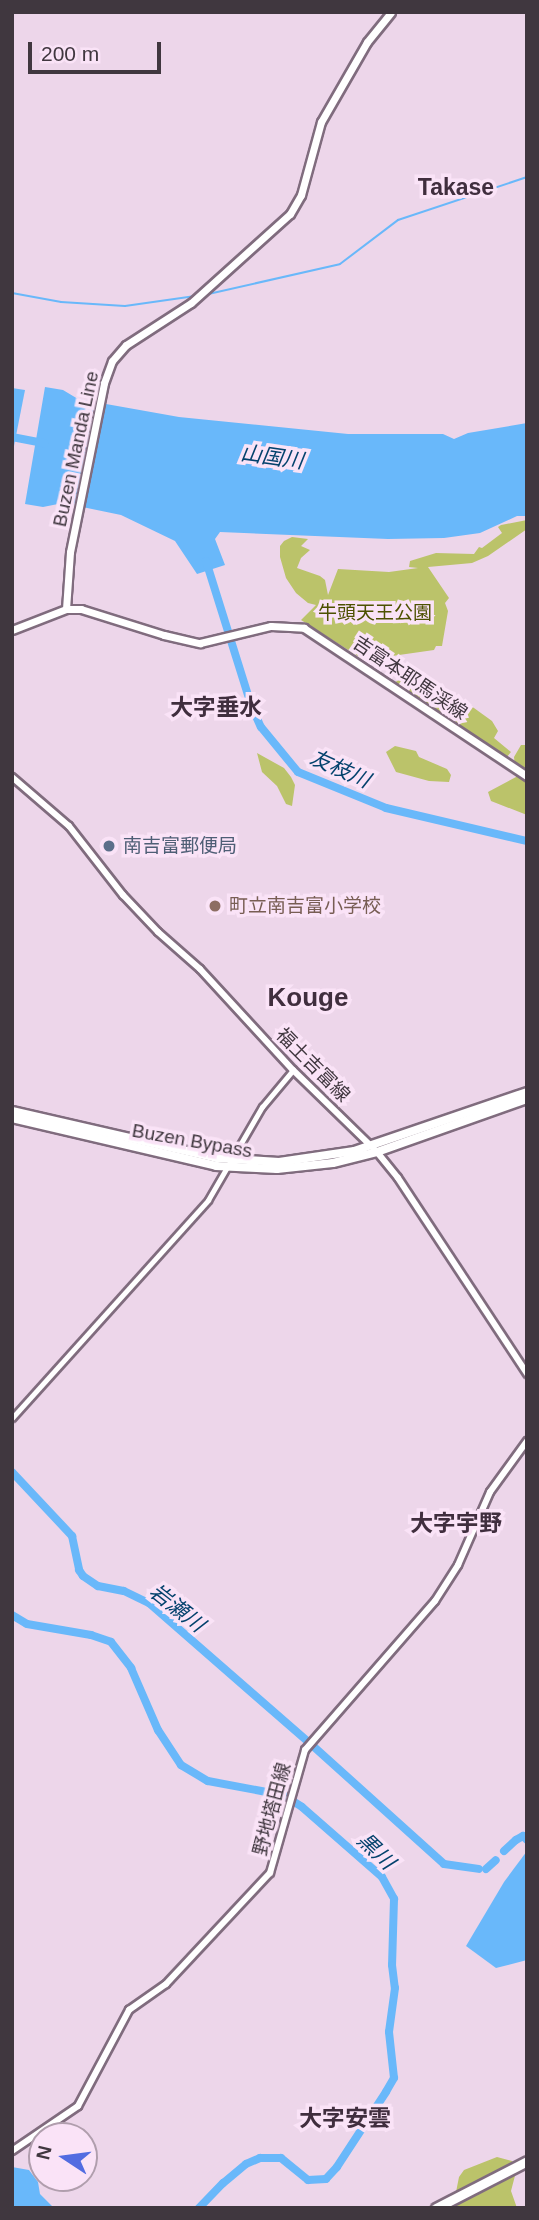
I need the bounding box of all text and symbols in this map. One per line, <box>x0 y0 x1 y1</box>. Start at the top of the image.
scale bar <box>32 28 164 72</box>
text: 200 m <box>41 42 99 65</box>
district label: Takase <box>418 173 494 201</box>
street label: Buzen Manda Line <box>48 369 104 529</box>
water label: 山国川 <box>239 440 305 474</box>
park label: 牛頭天王公園 <box>318 602 432 624</box>
street label: 吉富本耶馬渓線 <box>348 631 472 725</box>
district label: 大字垂水 <box>170 693 262 721</box>
water label: 友枝川 <box>306 745 374 793</box>
place label: 南吉富郵便局 <box>123 835 237 857</box>
marker: 南吉富郵便局 <box>101 838 117 854</box>
place label: 町立南吉富小学校 <box>229 895 381 917</box>
marker: 町立南吉富小学校 <box>207 898 223 914</box>
district label: Kouge <box>268 982 348 1014</box>
street label: 福土吉富線 <box>271 1023 355 1107</box>
street label: Buzen Bypass <box>130 1119 254 1163</box>
district label: 大字宇野 <box>410 1509 502 1537</box>
water label: 岩瀬川 <box>144 1579 210 1637</box>
street label: 野地塔田線 <box>249 1760 295 1858</box>
water label: 黒川 <box>352 1827 400 1875</box>
district label: 大字安雲 <box>299 2104 391 2132</box>
north arrow <box>28 2122 98 2192</box>
text: N <box>32 2144 56 2162</box>

